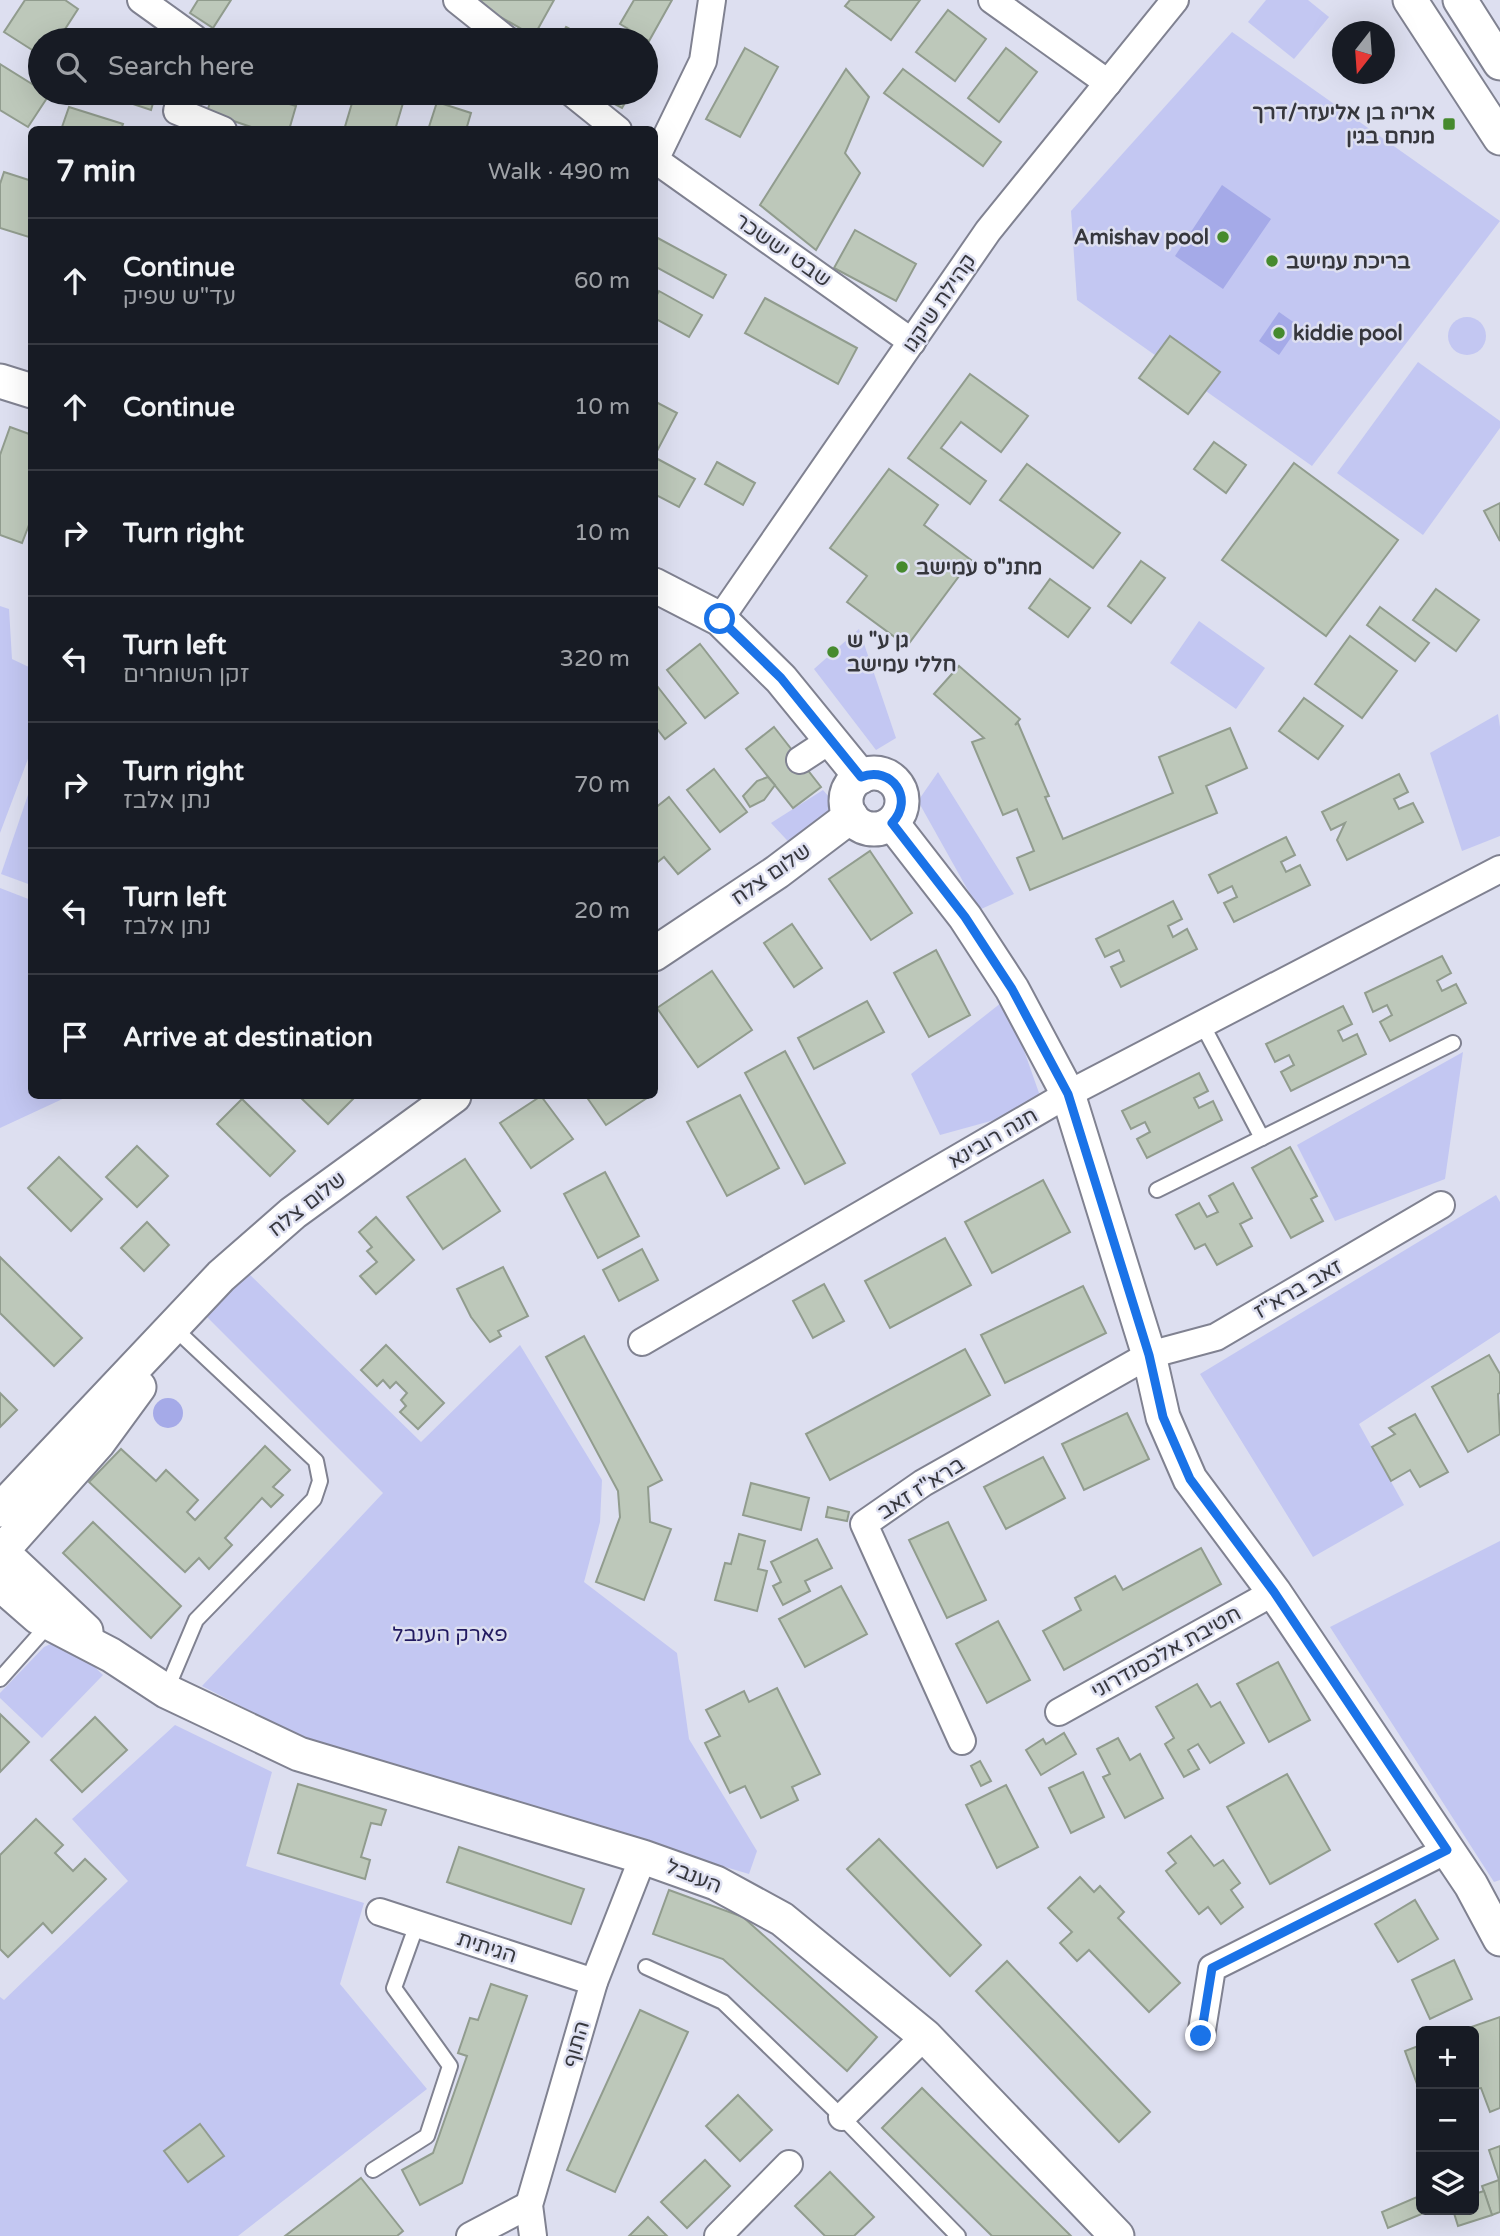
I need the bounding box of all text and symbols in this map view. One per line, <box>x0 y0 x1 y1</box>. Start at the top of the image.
north arrow <box>1332 21 1395 84</box>
search box <box>28 28 658 105</box>
icon: search <box>52 48 90 86</box>
text: Search here <box>108 51 254 82</box>
place label: אריה בן אליעזר/דרך מנחם בגין <box>1253 100 1435 149</box>
marker: אריה בן אליעזר/דרך מנחם בגין <box>1441 116 1457 132</box>
text: 7 min <box>56 153 136 190</box>
text: Walk · 490 m <box>488 158 630 186</box>
street label: שבט יששכר <box>730 208 836 293</box>
place label: Amishav pool <box>1074 225 1209 250</box>
marker: Amishav pool <box>1215 229 1231 245</box>
street label: קהילת שיקגו <box>897 249 981 357</box>
place label: בריכת עמישב <box>1286 249 1411 274</box>
text: Continue <box>123 252 235 283</box>
marker: בריכת עמישב <box>1264 253 1280 269</box>
icon: ahead <box>56 262 94 300</box>
text: 60 m <box>574 267 630 295</box>
text: עד"ש שפיק <box>123 283 236 311</box>
place label: kiddie pool <box>1293 321 1403 346</box>
marker: kiddie pool <box>1271 325 1287 341</box>
icon: ahead <box>56 388 94 426</box>
text: Continue <box>123 392 235 423</box>
text: 10 m <box>574 393 630 421</box>
icon: right <box>56 514 94 552</box>
text: Turn right <box>123 518 244 549</box>
text: 10 m <box>574 519 630 547</box>
place label: מתנ"ס עמישב <box>916 555 1042 580</box>
marker: מתנ"ס עמישב <box>894 559 910 575</box>
route start <box>704 603 735 634</box>
place label: גן ע" ש חללי עמישב <box>847 628 957 677</box>
text: Turn left <box>123 630 226 661</box>
icon: left <box>56 640 94 678</box>
marker: גן ע" ש חללי עמישב <box>825 644 841 660</box>
text: 320 m <box>560 645 630 673</box>
text: זקן השומרים <box>123 661 249 689</box>
text: Turn right <box>123 756 244 787</box>
icon: right <box>56 766 94 804</box>
text: 70 m <box>574 771 630 799</box>
text: נתן אלבז <box>123 787 211 815</box>
street label: שלום צלח <box>727 838 816 911</box>
text: Turn left <box>123 882 226 913</box>
icon: left <box>56 892 94 930</box>
text: 20 m <box>574 897 630 925</box>
text: נתן אלבז <box>123 913 211 941</box>
icon: arrive <box>56 1018 94 1056</box>
text: Arrive at destination <box>123 1022 373 1053</box>
street label: חנה רובינא <box>944 1103 1042 1174</box>
street label: שלום צלח <box>264 1166 351 1242</box>
street label: זאב ברא"ז <box>1250 1254 1347 1325</box>
street label: ברא"ז זאב <box>873 1452 969 1525</box>
street label: חטיבת אלכסנדרוני <box>1087 1601 1245 1704</box>
park label: פארק הענבל <box>392 1622 508 1647</box>
street label: הענבל <box>662 1854 725 1899</box>
street label: הגיתית <box>454 1926 520 1969</box>
street label: התוף <box>558 2018 595 2070</box>
route end <box>1185 2020 1216 2051</box>
map controls <box>1416 2026 1479 2215</box>
button: + <box>1416 2026 1479 2089</box>
button: − <box>1416 2089 1479 2152</box>
button: layers <box>1416 2152 1479 2215</box>

